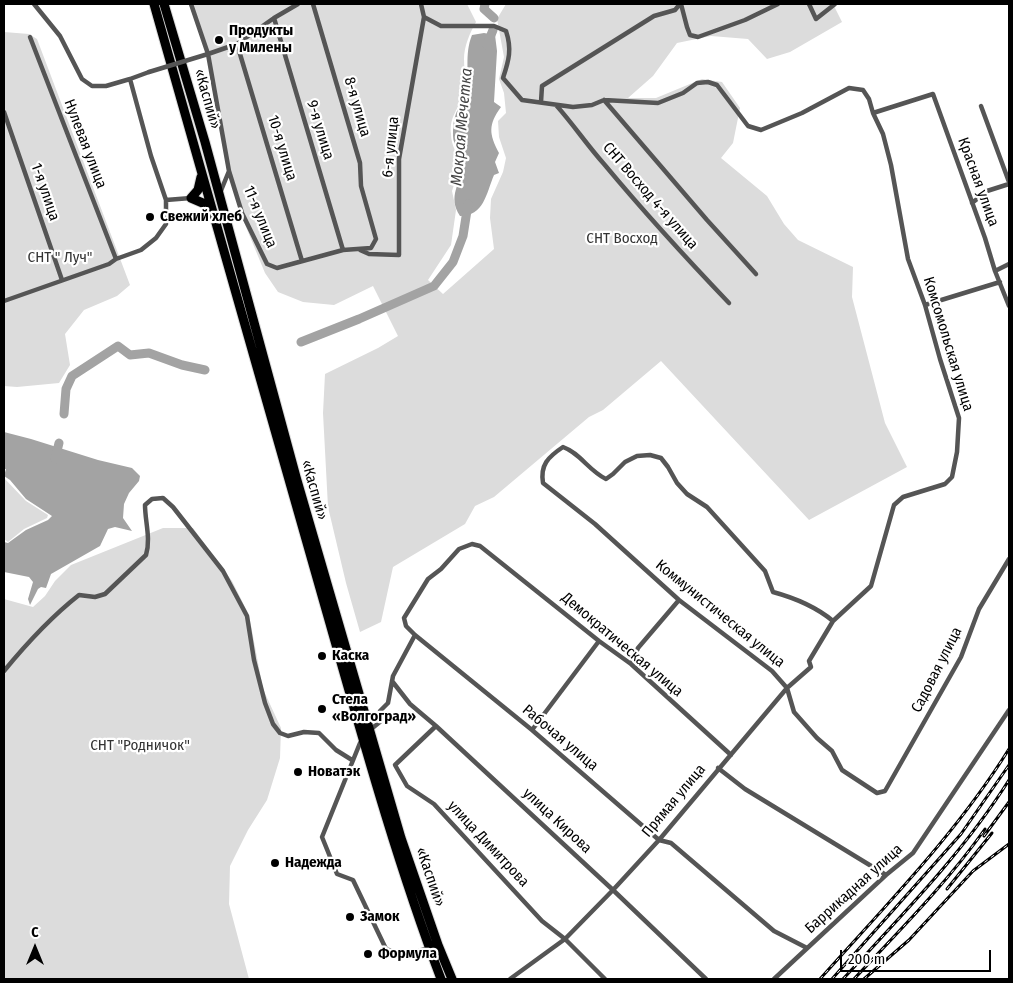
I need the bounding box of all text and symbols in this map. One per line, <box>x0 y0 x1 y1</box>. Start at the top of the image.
place label: Продукты у Милены <box>229 22 293 57</box>
marker: Продукты у Милены <box>213 34 225 46</box>
street label: «Каспий» <box>190 67 224 131</box>
water label: Мокрая Мечетка <box>447 67 477 187</box>
street label: 8-я улица <box>340 75 374 139</box>
street label: Нулевая улица <box>60 97 110 191</box>
street label: 9-я улица <box>302 98 338 162</box>
street label: 10-я улица <box>264 113 300 183</box>
street label: 6-я улица <box>379 116 403 178</box>
street label: Красная улица <box>954 135 1002 229</box>
street label: СНТ Восход 4-я улица <box>599 139 701 253</box>
street label: 1-я улица <box>27 161 63 223</box>
street label: 11-я улица <box>239 183 281 251</box>
place label: Свежий хлеб <box>160 208 242 226</box>
marker: Свежий хлеб <box>144 211 156 223</box>
park label: СНТ Восход <box>586 230 658 248</box>
park label: СНТ " Луч" <box>28 249 92 267</box>
street label: Комсомольская улица <box>919 275 977 413</box>
street label: «Каспий» <box>297 458 331 522</box>
street label: Коммунистическая улица <box>652 556 788 672</box>
street label: Демократическая улица <box>558 589 686 701</box>
street label: Садовая улица <box>908 624 966 716</box>
place label: Каска <box>332 647 369 665</box>
marker: Каска <box>316 650 328 662</box>
place label: Стела «Волгоград» <box>332 691 416 726</box>
street label: Рабочая улица <box>518 701 602 775</box>
marker: Стела «Волгоград» <box>316 703 328 715</box>
park label: СНТ "Родничок" <box>90 737 190 755</box>
street label: Прямая улица <box>638 761 710 841</box>
place label: Новатэк <box>308 763 360 781</box>
marker: Новатэк <box>292 766 304 778</box>
street label: улица Кирова <box>519 784 595 858</box>
street label: улица Димитрова <box>443 797 533 891</box>
street label: Баррикадная улица <box>802 841 906 937</box>
street label: «Каспий» <box>411 845 449 909</box>
place label: Надежда <box>285 854 342 872</box>
marker: Надежда <box>269 857 281 869</box>
place label: Замок <box>360 908 400 926</box>
marker: Замок <box>344 911 356 923</box>
north arrow <box>10 923 60 973</box>
text: С <box>31 924 39 941</box>
scale bar <box>843 940 994 972</box>
place label: Формула <box>378 945 437 963</box>
marker: Формула <box>362 948 374 960</box>
text: 200 m <box>848 950 885 968</box>

